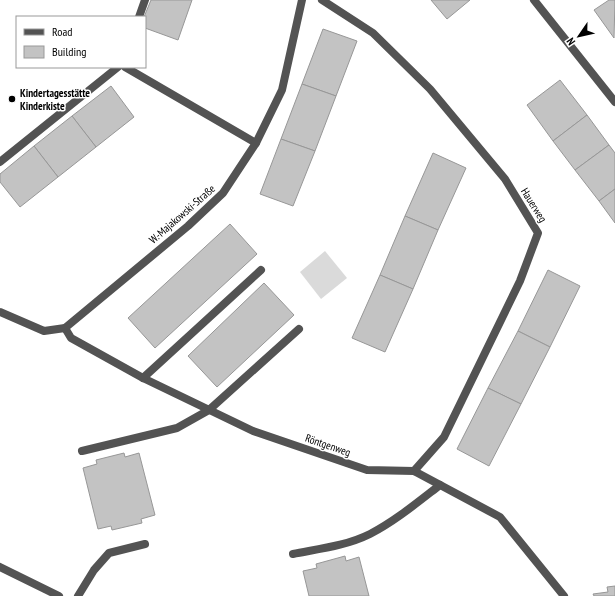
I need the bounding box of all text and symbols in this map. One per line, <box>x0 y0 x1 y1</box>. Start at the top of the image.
legend <box>16 16 146 68</box>
north arrow <box>559 16 599 56</box>
text: Road <box>52 24 72 39</box>
text: N <box>563 35 578 48</box>
text: Building <box>52 44 87 59</box>
place label: Kindertagesstätte Kinderkiste <box>20 86 90 113</box>
marker: Kindertagesstätte Kinderkiste <box>7 94 17 104</box>
street label: W.-Majakowski-Straße <box>146 181 218 246</box>
street label: Hauerweg <box>518 185 550 225</box>
street label: Röntgenweg <box>303 431 353 459</box>

